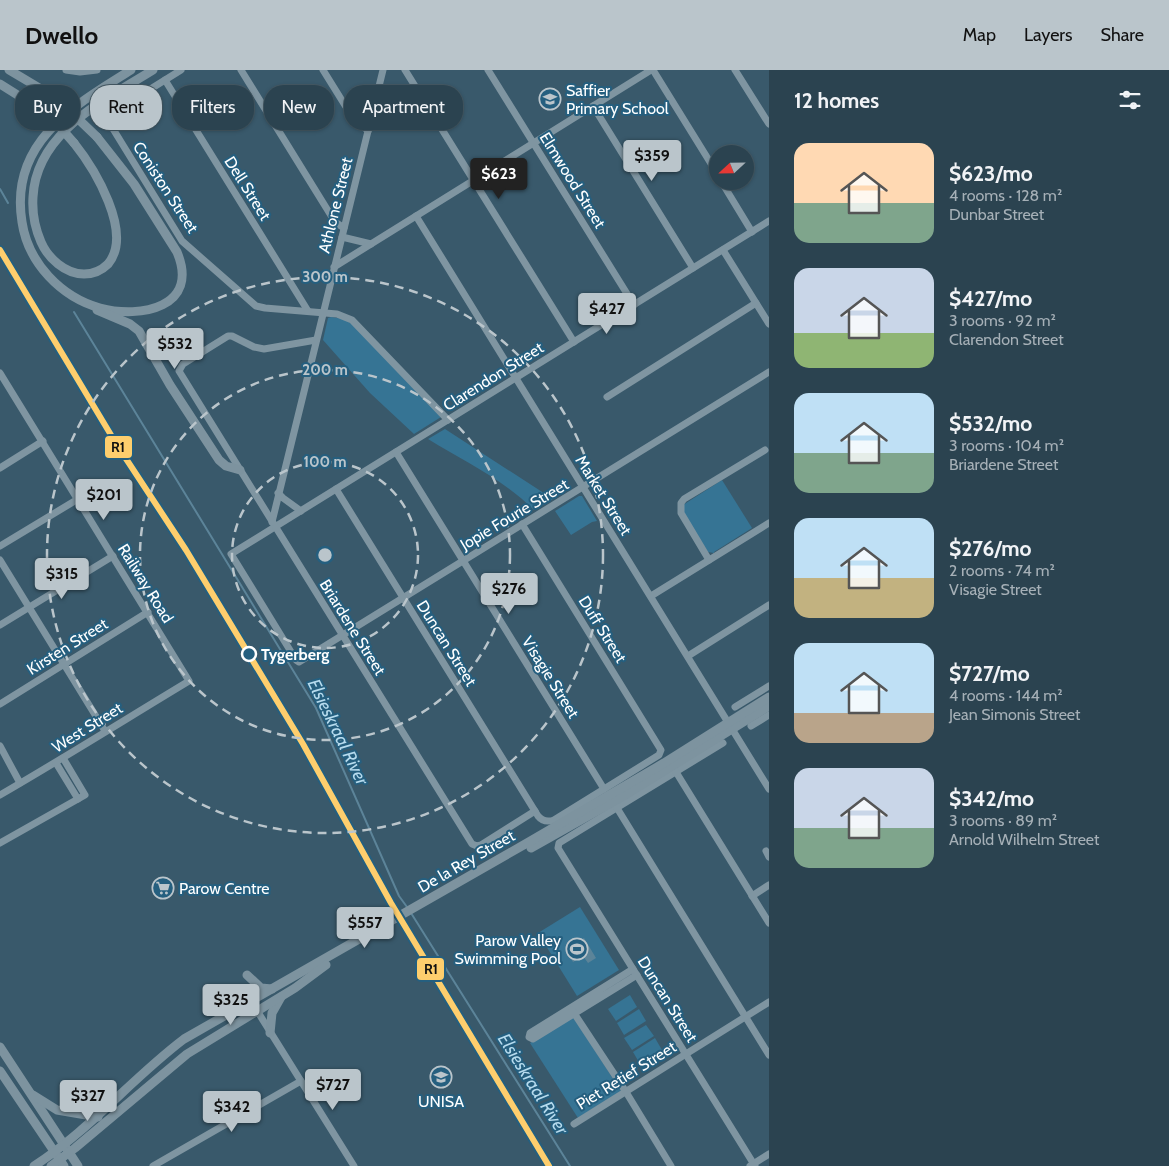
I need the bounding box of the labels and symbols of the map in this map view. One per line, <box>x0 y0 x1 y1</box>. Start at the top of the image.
place label: Saffier Primary School <box>566 81 669 118</box>
school or university icon: Saffier Primary School <box>538 87 562 111</box>
street label: Elmwood Street <box>536 129 610 232</box>
street label: Coniston Street <box>129 138 203 237</box>
pin: $359 <box>622 140 682 182</box>
north arrow <box>709 145 754 190</box>
street label: Dell Street <box>220 153 275 224</box>
street label: Athlone Street <box>314 155 357 255</box>
pin: $623 <box>469 158 529 200</box>
text: 300 m <box>302 268 348 286</box>
pin: $427 <box>577 292 637 335</box>
pin: $532 <box>145 328 205 370</box>
street label: Clarendon Street <box>440 338 547 415</box>
text: 200 m <box>302 361 348 379</box>
line badge: R1 <box>104 435 133 459</box>
text: R1 <box>111 438 125 456</box>
street label: Market Street <box>571 452 636 539</box>
text: 100 m <box>303 453 347 471</box>
street label: Jopie Fourie Street <box>456 474 572 555</box>
pin: $201 <box>74 478 134 521</box>
street label: Railway Road <box>114 540 177 626</box>
centre of rings <box>316 546 334 564</box>
pin: $315 <box>32 558 92 600</box>
pin: $276 <box>479 572 539 615</box>
street label: Briardene Street <box>316 576 390 679</box>
street label: Duff Street <box>575 592 631 667</box>
street label: Duncan Street <box>413 597 481 690</box>
street label: Kirsten Street <box>23 614 112 679</box>
street label: Visagie Street <box>518 633 584 722</box>
place label: Tygerberg <box>261 645 329 664</box>
marker: Tygerberg <box>241 646 257 662</box>
water label: Elsieskraal River <box>303 675 374 790</box>
street label: West Street <box>49 698 126 757</box>
street label: De la Rey Street <box>414 826 519 897</box>
supermarket icon: Parow Centre <box>151 876 175 900</box>
place label: Parow Centre <box>179 879 269 898</box>
pin: $557 <box>335 906 395 949</box>
place label: Parow Valley Swimming Pool <box>455 931 561 968</box>
sports icon: Parow Valley Swimming Pool <box>565 937 589 961</box>
street label: Duncan Street <box>634 953 702 1046</box>
line badge: R1 <box>416 957 445 981</box>
text: R1 <box>424 960 438 978</box>
pin: $325 <box>201 984 261 1026</box>
water label: Elsieskraal River <box>493 1029 574 1140</box>
street label: Piet Retief Street <box>573 1037 680 1114</box>
school or university icon: UNISA <box>429 1065 453 1089</box>
pin: $727 <box>303 1068 363 1111</box>
pin: $327 <box>58 1080 118 1122</box>
pin: $342 <box>202 1090 262 1133</box>
place label: UNISA <box>418 1092 464 1111</box>

